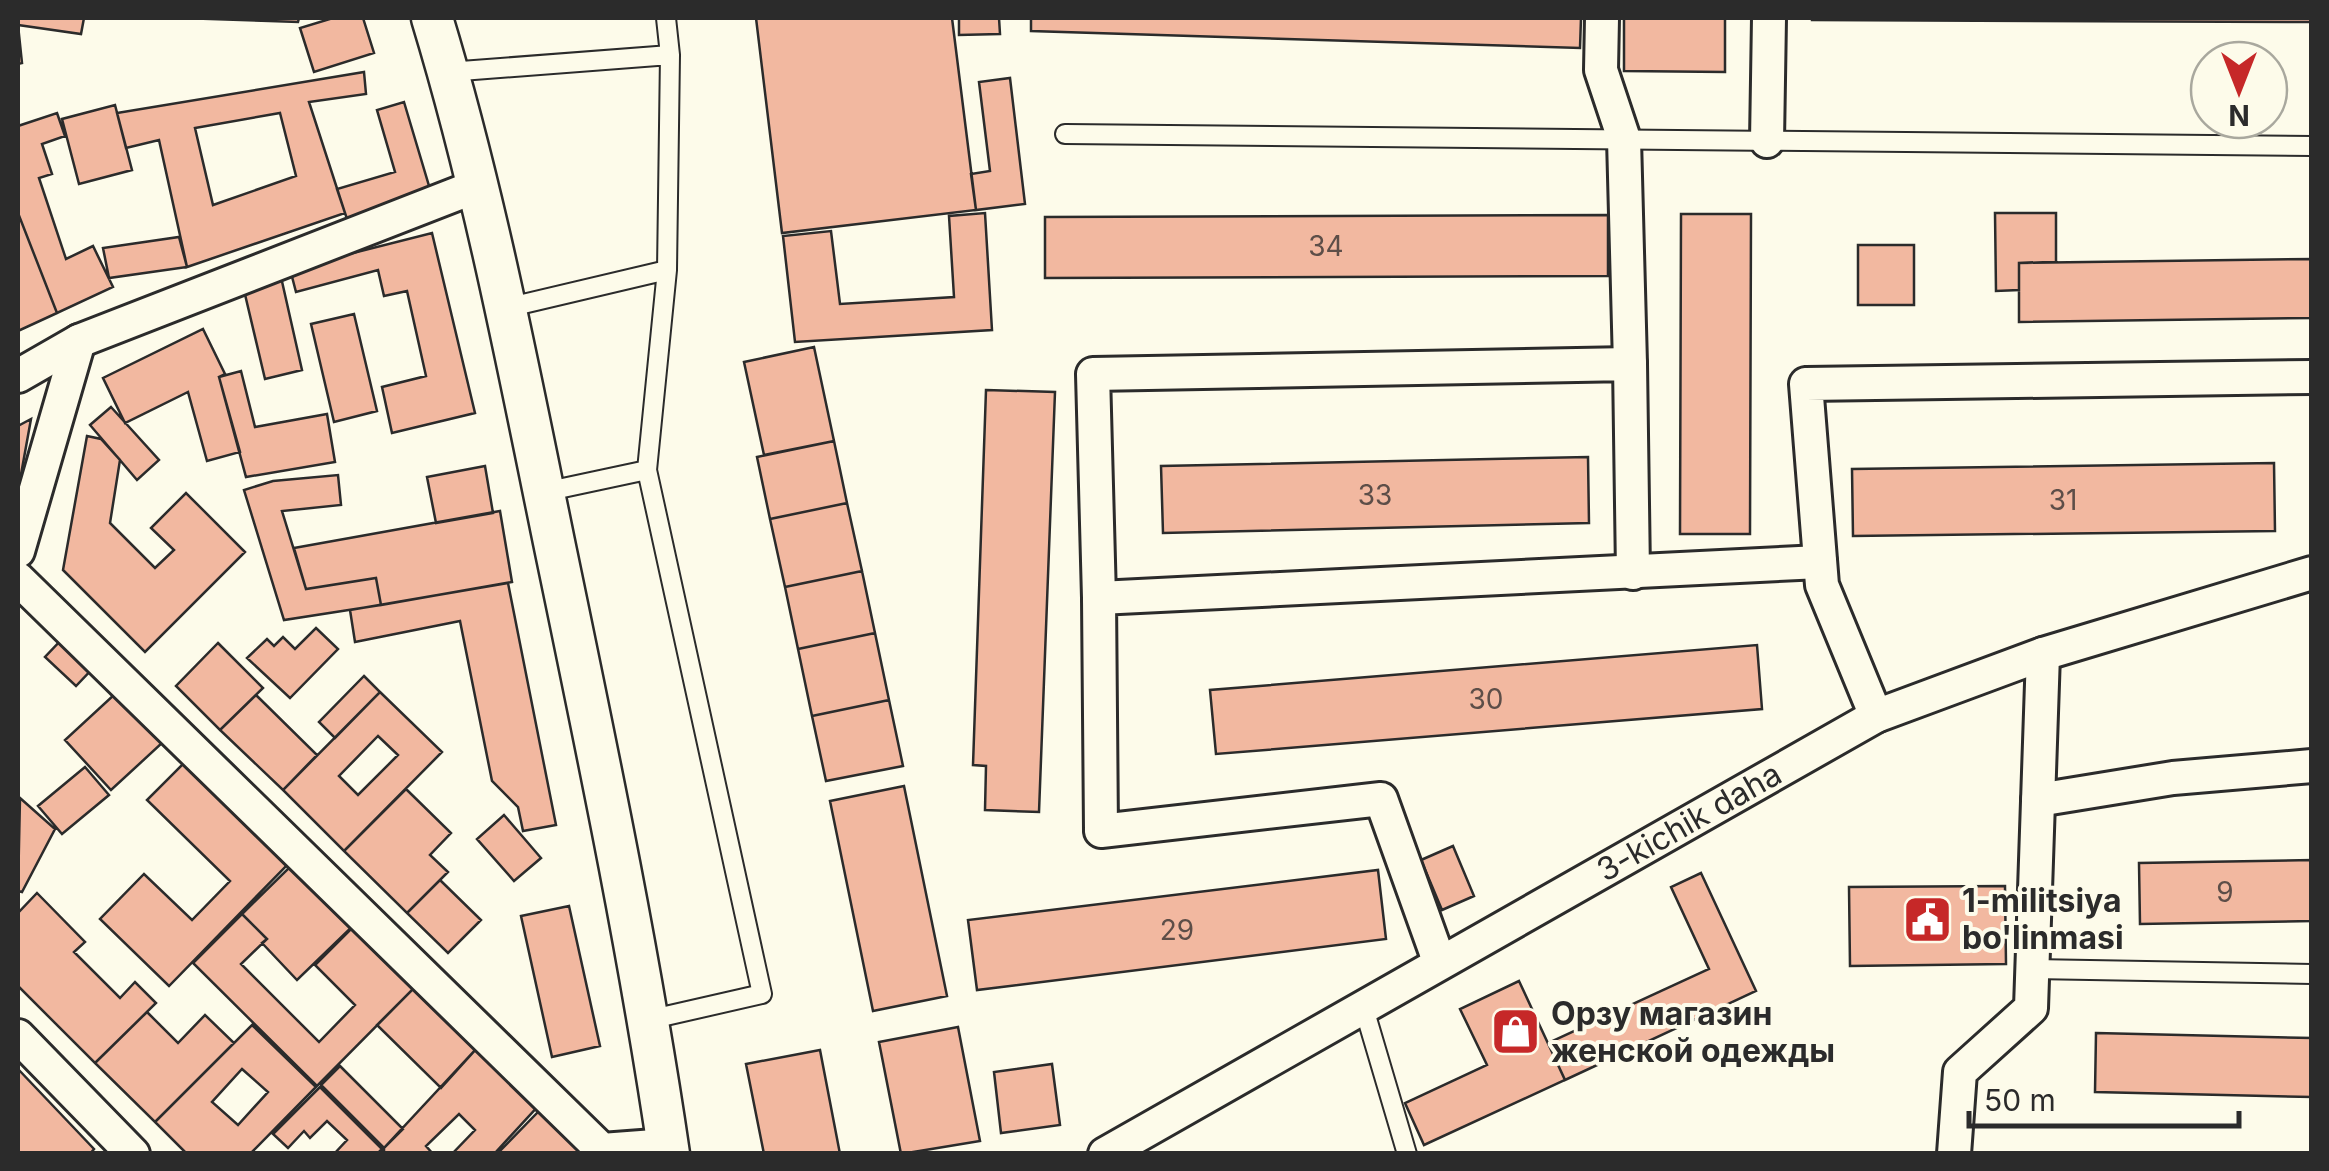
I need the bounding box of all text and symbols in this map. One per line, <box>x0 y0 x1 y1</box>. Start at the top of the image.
north arrow <box>2189 40 2289 140</box>
text: N <box>2228 98 2250 132</box>
house number: 34 <box>1308 229 1344 263</box>
house number: 33 <box>1358 478 1392 512</box>
house number: 31 <box>2049 483 2077 517</box>
house number: 30 <box>1469 682 1503 716</box>
street label: 3-kichik daha <box>1590 754 1788 889</box>
house number: 9 <box>2216 875 2234 909</box>
place label: 1-militsiya bo'linmasi <box>1962 881 2124 957</box>
public building icon: 1-militsiya bo'linmasi <box>1901 893 1953 945</box>
house number: 29 <box>1160 913 1194 947</box>
place label: Орзу магазин женской одежды <box>1551 994 1835 1070</box>
shop icon: Орзу магазин женской одежды <box>1490 1006 1542 1058</box>
scale bar <box>1969 1066 2239 1128</box>
text: 50 m <box>1984 1082 2056 1118</box>

